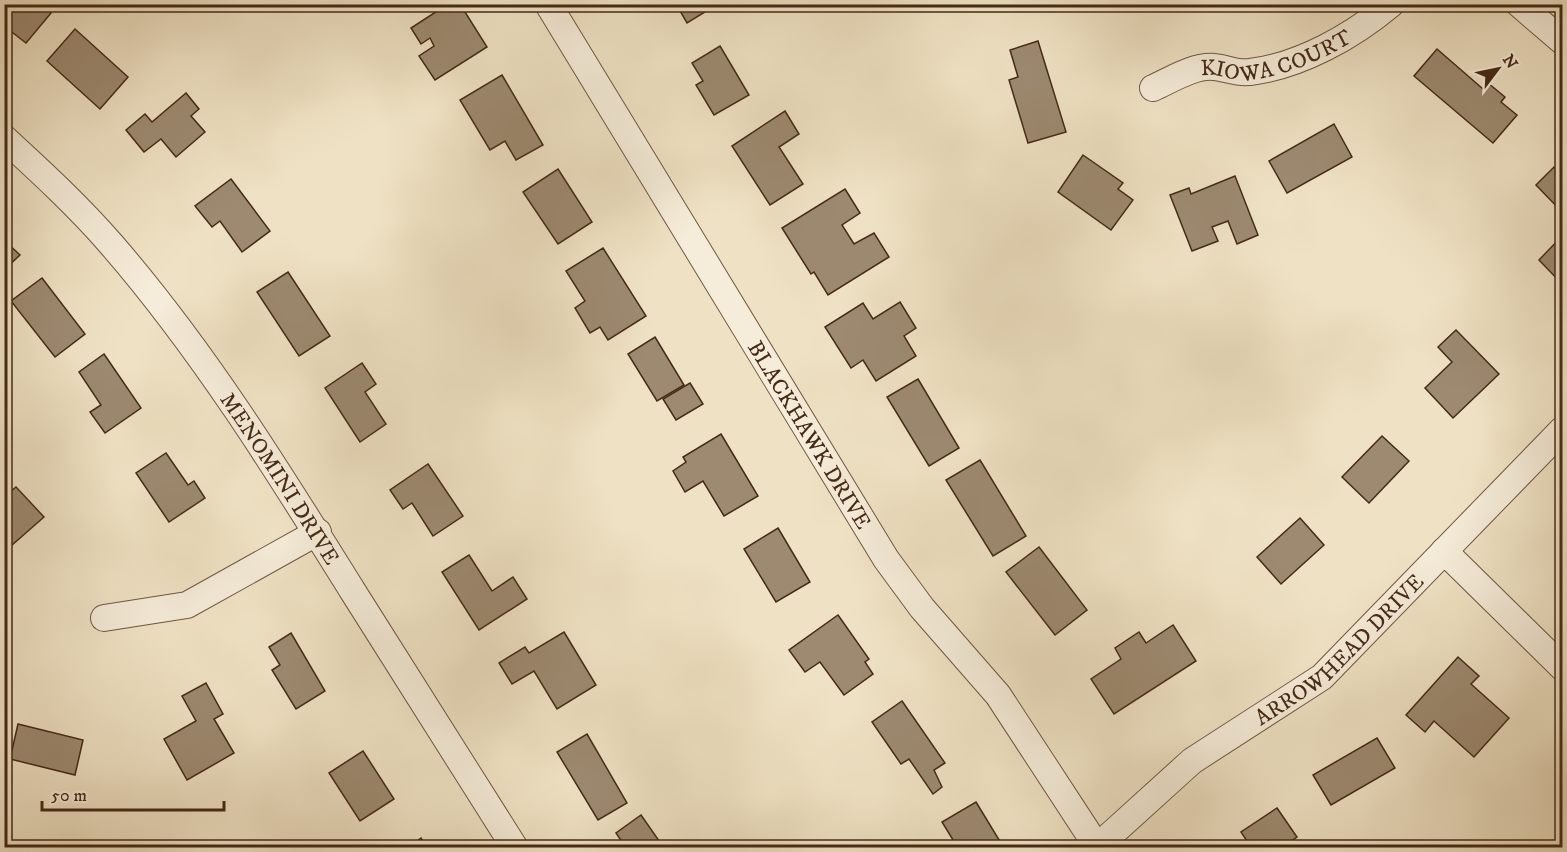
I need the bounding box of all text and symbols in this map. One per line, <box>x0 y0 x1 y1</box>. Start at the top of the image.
street label: KIOWA COURT <box>1200 24 1357 88</box>
north arrow <box>1468 39 1528 99</box>
text: N <box>1498 51 1522 72</box>
street label: BLACKHAWK DRIVE <box>741 336 876 534</box>
street label: MENOMINI DRIVE <box>214 388 345 570</box>
street label: ARROWHEAD DRIVE <box>1250 569 1430 732</box>
scale bar <box>42 774 224 812</box>
text: 50 m <box>51 785 87 807</box>

